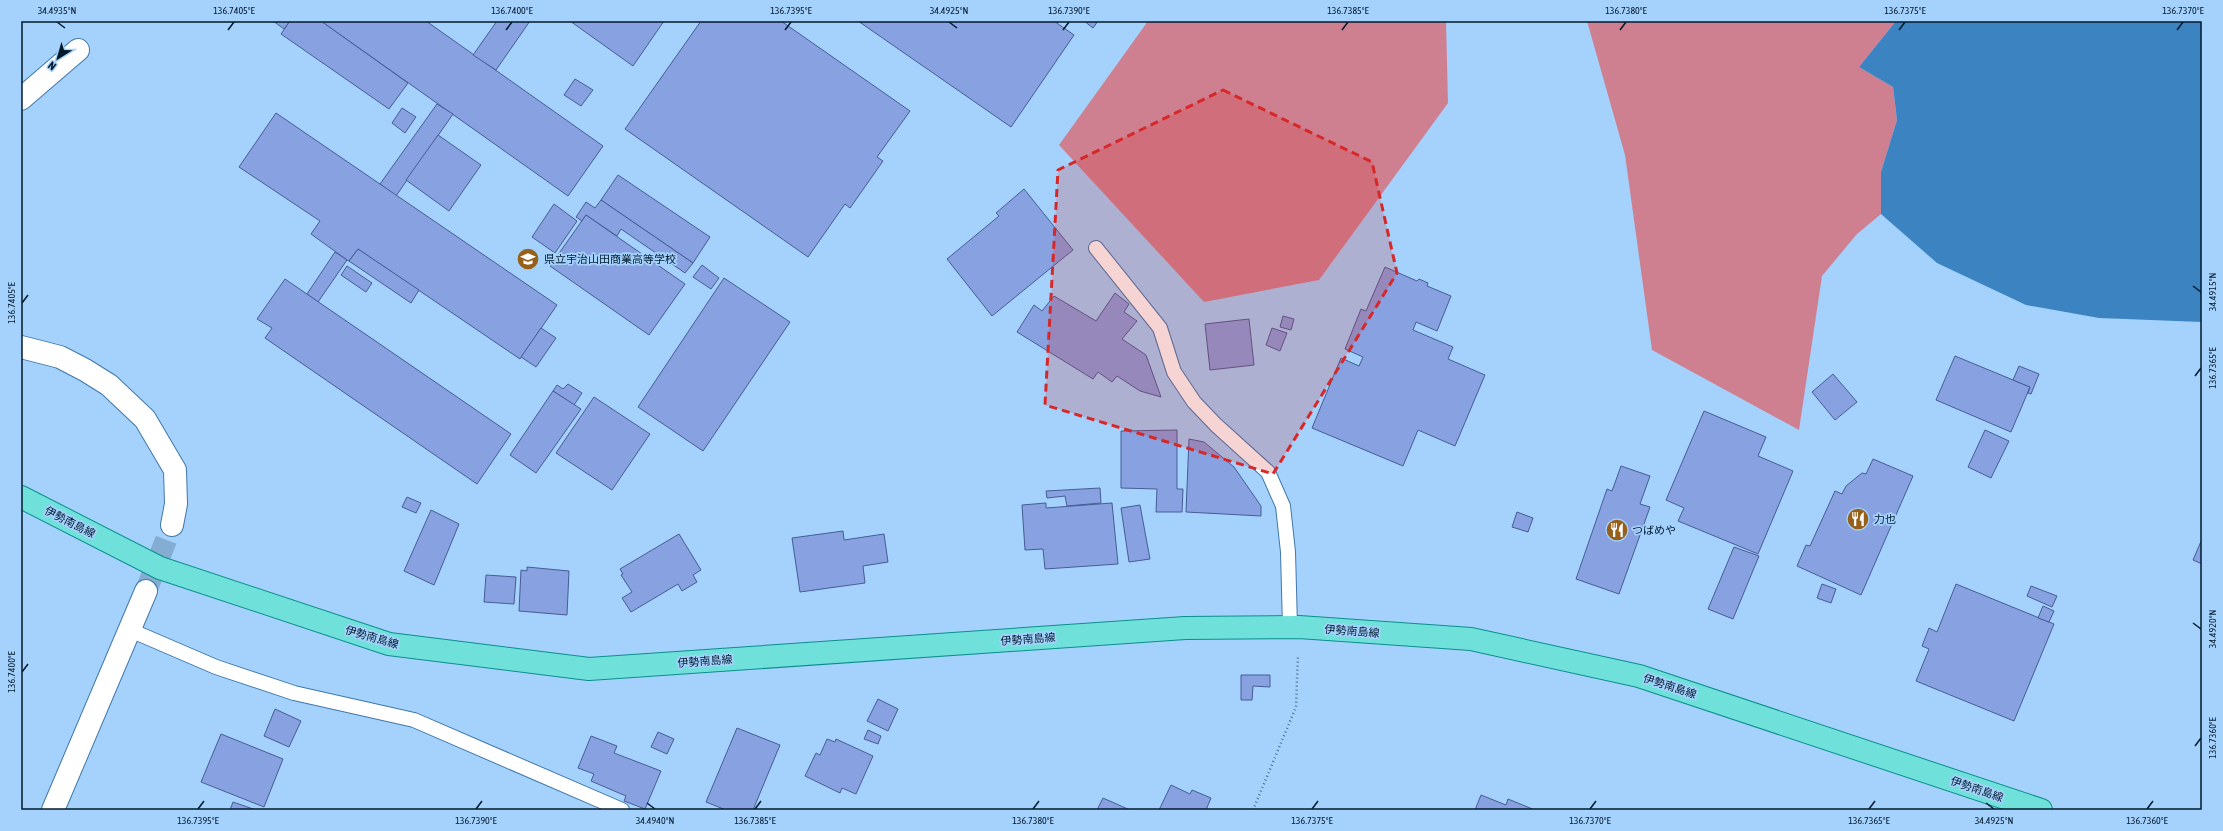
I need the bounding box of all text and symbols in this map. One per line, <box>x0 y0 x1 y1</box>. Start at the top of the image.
text: 34.4935°N <box>38 5 76 16</box>
text: 136.7405°E <box>213 5 256 16</box>
text: 136.7400°E <box>491 5 534 16</box>
text: 136.7395°E <box>770 5 813 16</box>
text: 34.4925°N <box>930 5 968 16</box>
text: 136.7390°E <box>1048 5 1091 16</box>
text: 136.7385°E <box>1327 5 1370 16</box>
text: 136.7380°E <box>1605 5 1648 16</box>
text: 136.7375°E <box>1884 5 1927 16</box>
text: 136.7370°E <box>2162 5 2205 16</box>
north arrow <box>38 38 78 78</box>
text: N <box>46 59 58 73</box>
school or university icon: 県立宇治山田商業高等学校 <box>515 246 541 272</box>
place label: 県立宇治山田商業高等学校 <box>544 253 676 265</box>
text: 34.4915°N <box>2207 273 2218 311</box>
text: 136.7405°E <box>6 281 17 324</box>
text: 136.7365°E <box>2207 346 2218 389</box>
street label: 伊勢南島線 <box>43 504 97 540</box>
restaurant icon: 力也 <box>1845 506 1871 532</box>
place label: 力也 <box>1874 513 1896 525</box>
restaurant icon: つばめや <box>1604 517 1630 543</box>
place label: つばめや <box>1632 524 1676 536</box>
text: 34.4920°N <box>2207 610 2218 648</box>
street label: 伊勢南島線 <box>1324 623 1380 639</box>
street label: 伊勢南島線 <box>344 624 400 650</box>
street label: 伊勢南島線 <box>1000 631 1056 647</box>
text: 136.7400°E <box>6 650 17 693</box>
street label: 伊勢南島線 <box>677 653 733 669</box>
street label: 伊勢南島線 <box>1642 672 1698 700</box>
text: 136.7360°E <box>2207 716 2218 759</box>
street label: 伊勢南島線 <box>1949 774 2005 804</box>
text: 136.7395°E <box>177 815 220 826</box>
text: 136.7390°E <box>455 815 498 826</box>
text: 34.4940°N <box>636 815 674 826</box>
text: 136.7385°E <box>734 815 777 826</box>
text: 136.7380°E <box>1012 815 1055 826</box>
text: 136.7375°E <box>1291 815 1334 826</box>
text: 136.7370°E <box>1569 815 1612 826</box>
text: 136.7365°E <box>1848 815 1891 826</box>
text: 34.4925°N <box>1975 815 2013 826</box>
text: 136.7360°E <box>2126 815 2169 826</box>

